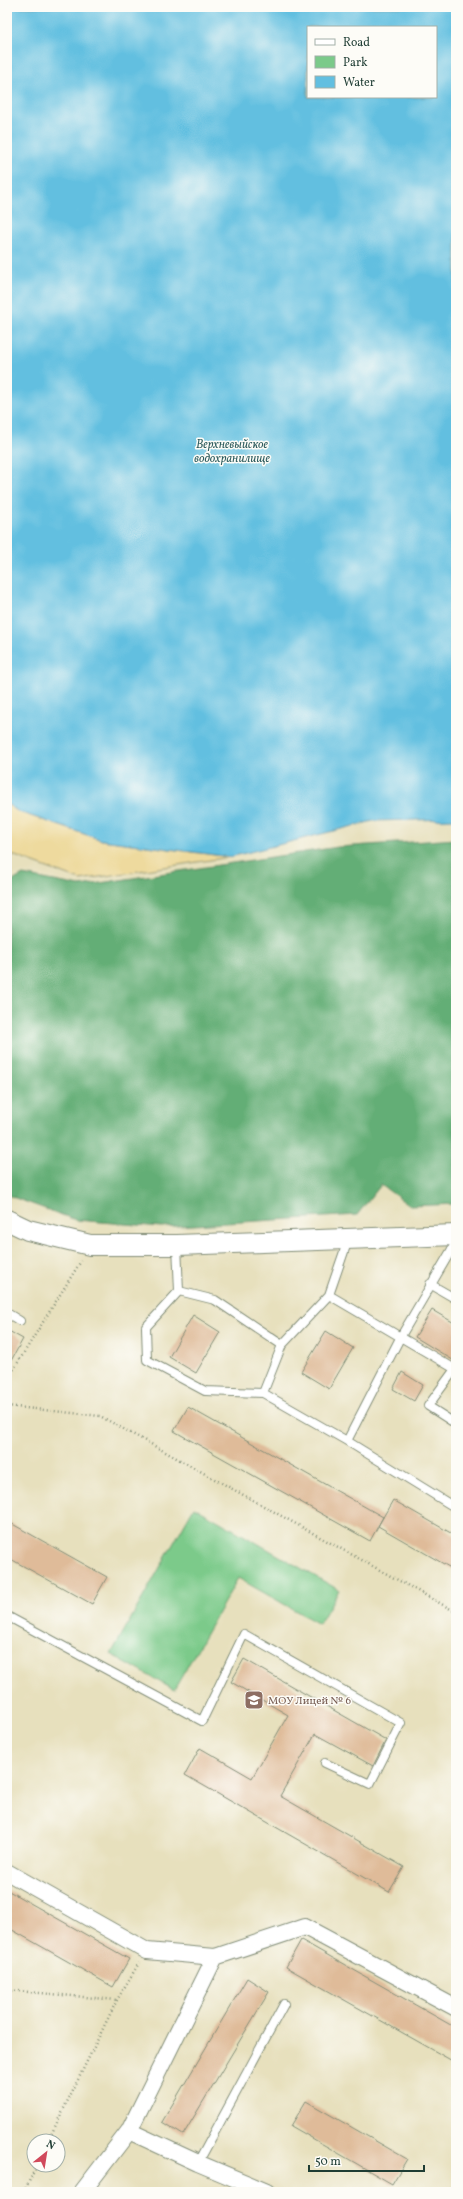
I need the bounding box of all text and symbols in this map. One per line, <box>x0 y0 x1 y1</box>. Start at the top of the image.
legend <box>307 26 437 98</box>
text: Road <box>343 35 370 51</box>
text: Park <box>343 55 368 71</box>
text: Water <box>343 75 375 91</box>
water label: Верхневыйское водохранилище <box>194 437 270 467</box>
school or university icon: МОУ Лицей № 6 <box>243 1689 265 1711</box>
place label: МОУ Лицей № 6 <box>268 1694 351 1709</box>
north arrow <box>26 2133 66 2173</box>
text: N <box>43 2137 57 2154</box>
scale bar <box>309 2147 424 2173</box>
text: 50 m <box>315 2154 341 2170</box>

